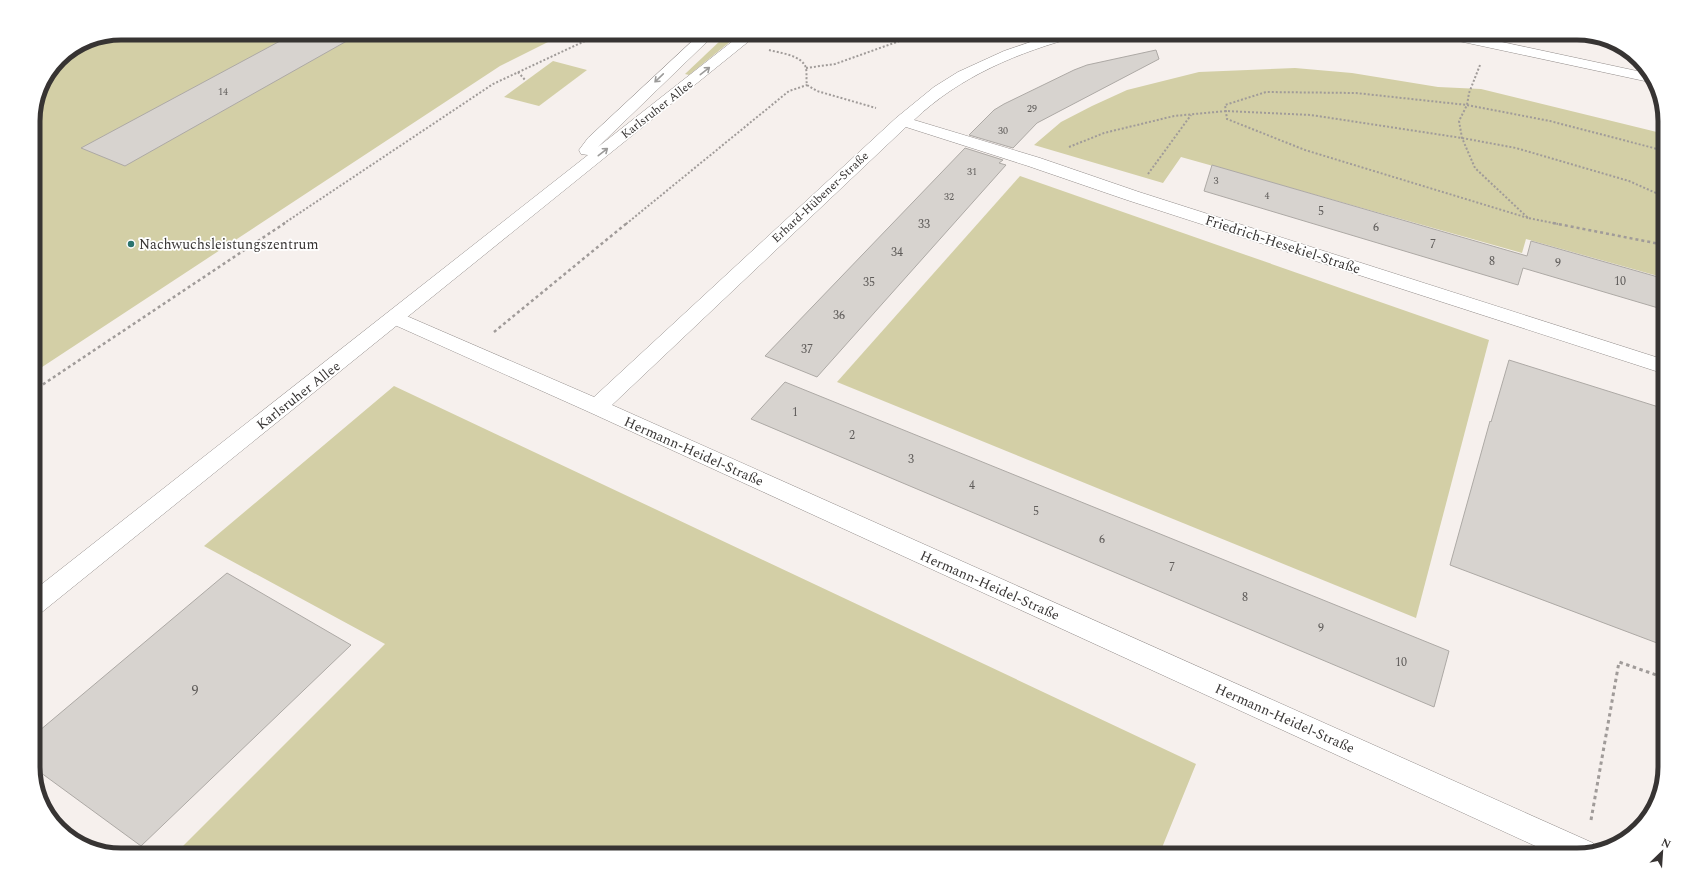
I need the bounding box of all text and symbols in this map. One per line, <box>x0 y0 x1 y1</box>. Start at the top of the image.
one-way arrow <box>699 66 710 75</box>
one-way arrow <box>654 73 664 83</box>
street label: Karlsruher Allee <box>617 75 698 144</box>
house number: 14 <box>218 84 228 100</box>
house number: 29 <box>1027 101 1037 117</box>
house number: 30 <box>998 123 1008 139</box>
one-way arrow <box>597 147 608 156</box>
street label: Erhard-Hübener-Straße <box>767 147 873 248</box>
house number: 31 <box>967 164 977 180</box>
house number: 3 <box>1214 173 1219 189</box>
house number: 4 <box>1265 188 1270 204</box>
house number: 32 <box>944 189 954 205</box>
house number: 5 <box>1318 202 1324 221</box>
street label: Friedrich-Hesekiel-Straße <box>1202 209 1363 280</box>
house number: 33 <box>918 215 930 234</box>
house number: 6 <box>1373 218 1379 237</box>
place label: Nachwuchsleistungszentrum <box>139 234 318 255</box>
house number: 7 <box>1430 235 1436 254</box>
marker: Nachwuchsleistungszentrum <box>126 239 136 249</box>
house number: 34 <box>891 243 903 262</box>
house number: 8 <box>1489 252 1495 271</box>
house number: 9 <box>1555 254 1561 273</box>
house number: 10 <box>1614 272 1626 291</box>
house number: 35 <box>863 273 875 292</box>
house number: 36 <box>833 306 845 325</box>
house number: 37 <box>801 340 813 359</box>
street label: Karlsruher Allee <box>252 356 345 435</box>
house number: 1 <box>792 403 798 422</box>
street label: Hermann-Heidel-Straße <box>621 411 767 492</box>
house number: 2 <box>849 426 855 445</box>
house number: 3 <box>908 450 914 469</box>
house number: 4 <box>969 476 975 495</box>
house number: 5 <box>1033 502 1039 521</box>
house number: 6 <box>1099 530 1105 549</box>
street label: Hermann-Heidel-Straße <box>917 545 1063 626</box>
house number: 7 <box>1169 558 1175 577</box>
house number: 8 <box>1242 588 1248 607</box>
house number: 9 <box>1318 619 1324 638</box>
house number: 10 <box>1395 653 1407 672</box>
street label: Hermann-Heidel-Straße <box>1212 678 1358 759</box>
house number: 9 <box>192 680 199 701</box>
north arrow <box>1642 832 1682 872</box>
text: N <box>1658 834 1674 853</box>

